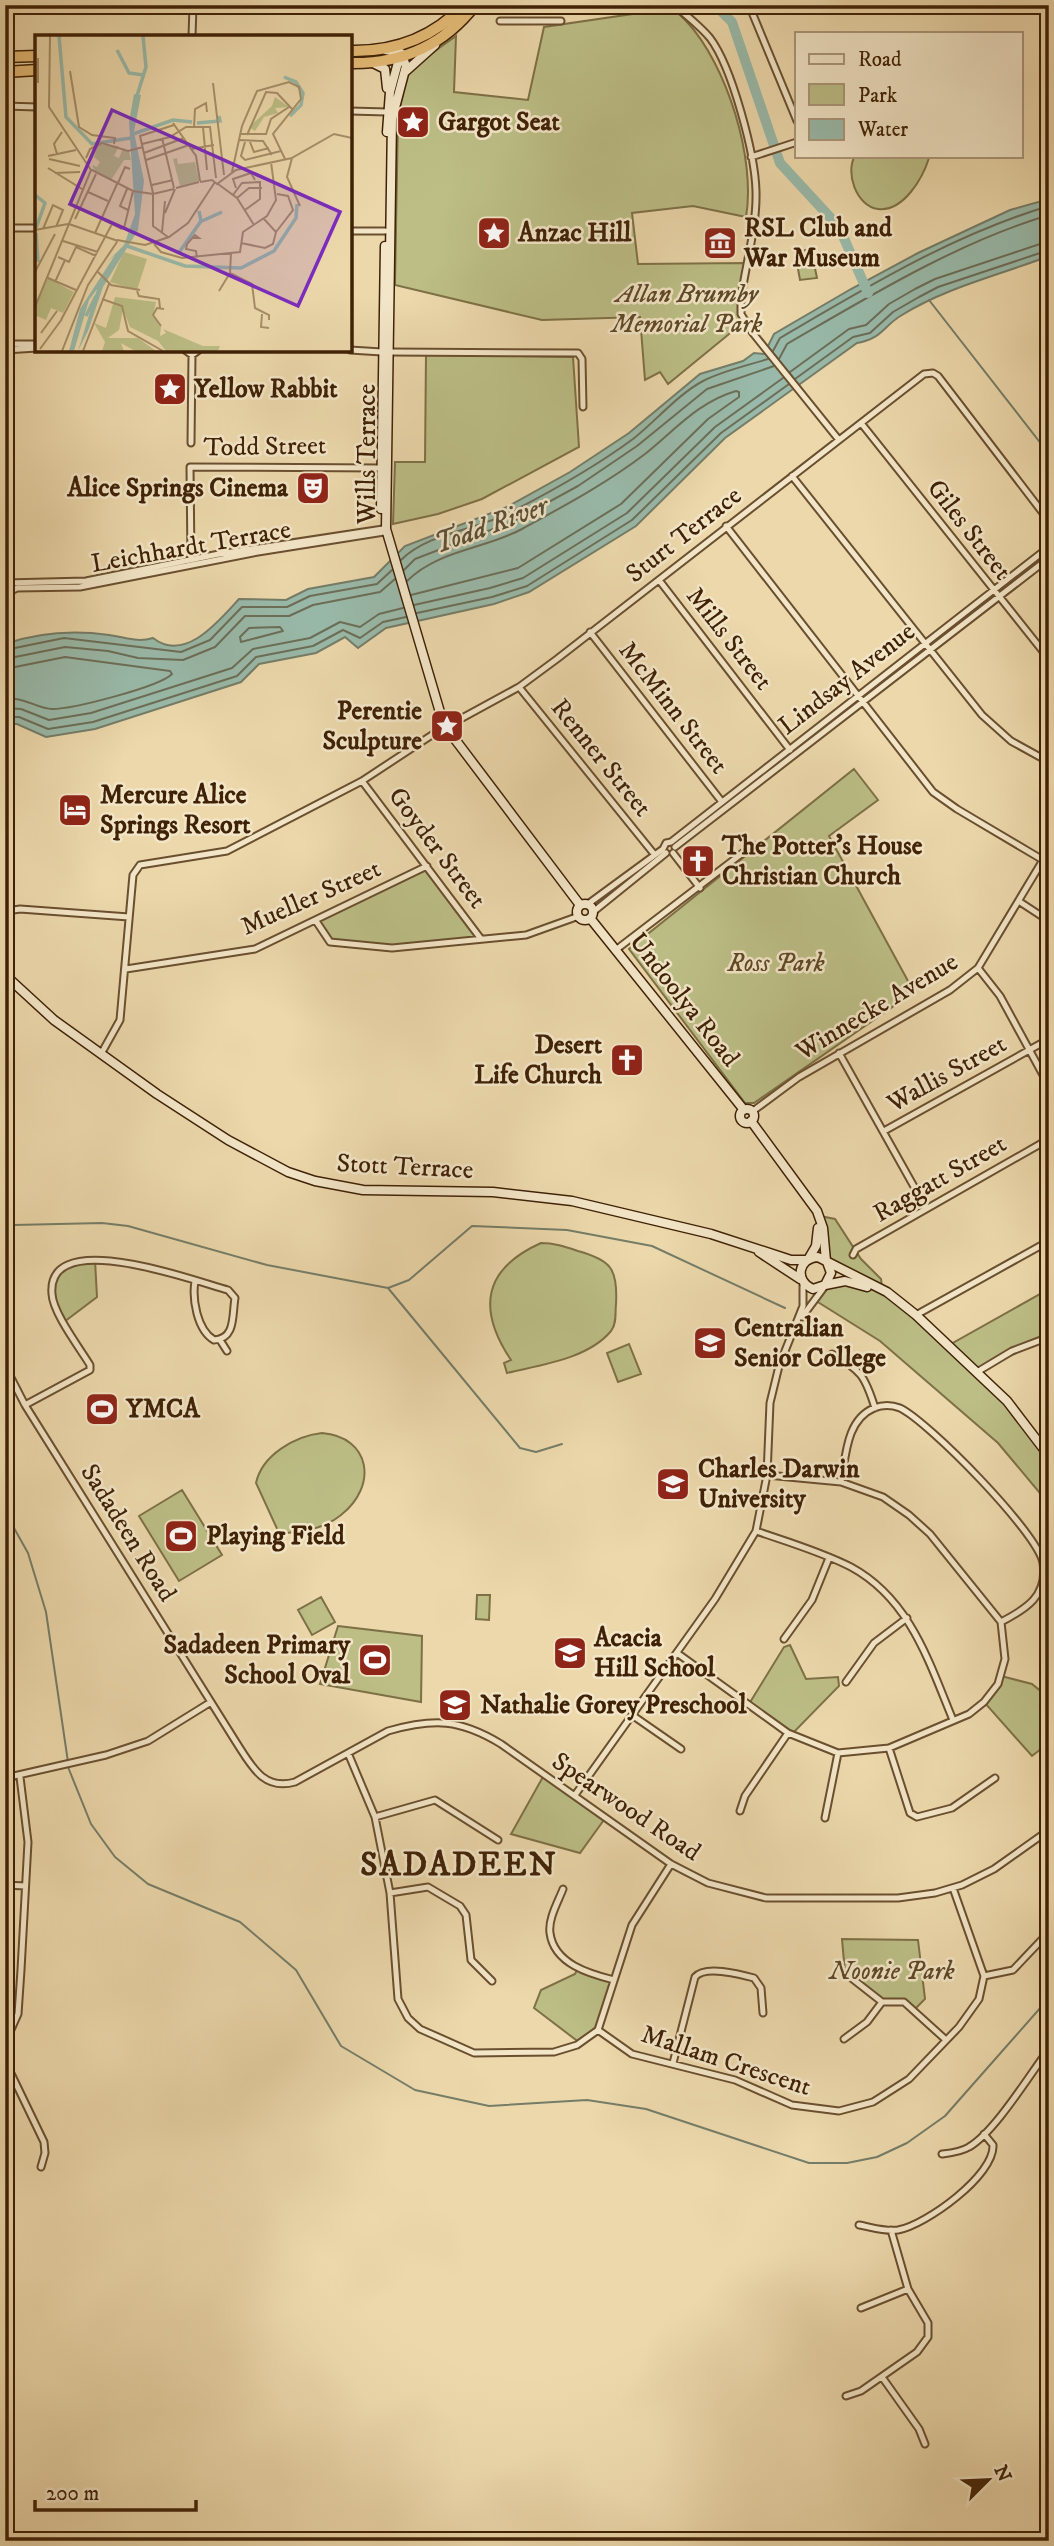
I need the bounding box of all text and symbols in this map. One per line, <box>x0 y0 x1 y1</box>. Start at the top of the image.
legend <box>795 32 1023 158</box>
inset map <box>35 35 352 352</box>
text: Road <box>858 47 902 73</box>
text: Park <box>858 83 898 109</box>
place icon: Gargot Seat <box>394 103 432 141</box>
place label: Gargot Seat <box>438 106 561 139</box>
text: Water <box>857 117 908 143</box>
place label: RSL Club and War Museum <box>743 212 893 275</box>
place icon: Anzac Hill <box>475 214 513 252</box>
place label: Anzac Hill <box>517 217 633 250</box>
museum icon: RSL Club and War Museum <box>701 224 739 262</box>
park label: Allan Brumby Memorial Park <box>610 278 763 341</box>
place icon: Yellow Rabbit <box>151 370 189 408</box>
place label: Yellow Rabbit <box>193 373 338 406</box>
street label: Wills Terrace <box>351 384 384 525</box>
street label: Todd Street <box>203 429 327 465</box>
theatre icon: Alice Springs Cinema <box>294 469 332 507</box>
place label: Alice Springs Cinema <box>66 472 289 505</box>
street label: Giles Street <box>919 473 1019 587</box>
street label: Sturt Terrace <box>619 479 749 591</box>
water label: Todd River <box>429 488 555 562</box>
street label: Leichhardt Terrace <box>88 513 294 581</box>
street label: Mills Street <box>678 581 780 697</box>
street label: Lindsay Avenue <box>772 615 922 743</box>
street label: McMinn Street <box>611 635 735 781</box>
street label: Renner Street <box>543 692 659 824</box>
place label: Perentie Sculpture <box>322 695 422 758</box>
place icon: Perentie Sculpture <box>428 707 466 745</box>
place label: Mercure Alice Springs Resort <box>100 779 251 842</box>
street label: Goyder Street <box>381 781 493 915</box>
hotel icon: Mercure Alice Springs Resort <box>56 791 94 829</box>
place label: The Potter's House Christian Church <box>721 830 923 893</box>
church icon: The Potter's House Christian Church <box>679 842 717 880</box>
street label: Mueller Street <box>236 852 386 944</box>
street label: Undoolya Road <box>621 926 747 1074</box>
street label: Winnecke Avenue <box>789 946 964 1069</box>
park label: Ross Park <box>726 947 825 980</box>
street label: Wallis Street <box>881 1028 1012 1121</box>
place label: Desert Life Church <box>474 1029 603 1092</box>
church icon: Desert Life Church <box>608 1041 646 1079</box>
street label: Raggatt Street <box>867 1128 1013 1230</box>
street label: Stott Terrace <box>336 1147 474 1187</box>
place label: Centralian Senior College <box>734 1312 886 1375</box>
school or university icon: Centralian Senior College <box>691 1324 729 1362</box>
sports icon: YMCA <box>83 1390 121 1428</box>
place label: YMCA <box>125 1393 201 1426</box>
place label: Charles Darwin University <box>698 1453 860 1516</box>
street label: Sadadeen Road <box>73 1458 183 1608</box>
school or university icon: Charles Darwin University <box>654 1465 692 1503</box>
sports icon: Playing Field <box>162 1517 200 1555</box>
place label: Playing Field <box>206 1520 346 1553</box>
place label: Acacia Hill School <box>593 1622 716 1685</box>
place label: Sadadeen Primary School Oval <box>164 1629 351 1692</box>
school or university icon: Acacia Hill School <box>551 1634 589 1672</box>
sports icon: Sadadeen Primary School Oval <box>356 1641 394 1679</box>
school or university icon: Nathalie Gorey Preschool <box>436 1686 474 1724</box>
place label: Nathalie Gorey Preschool <box>480 1689 748 1722</box>
street label: Spearwood Road <box>545 1745 707 1869</box>
district label: SADADEEN <box>360 1845 558 1886</box>
park label: Noonie Park <box>827 1955 955 1988</box>
street label: Mallam Crescent <box>637 2018 815 2104</box>
north arrow <box>953 2444 1023 2514</box>
text: N <box>988 2462 1016 2486</box>
scale bar <box>35 2469 196 2513</box>
text: 200 m <box>46 2481 99 2507</box>

